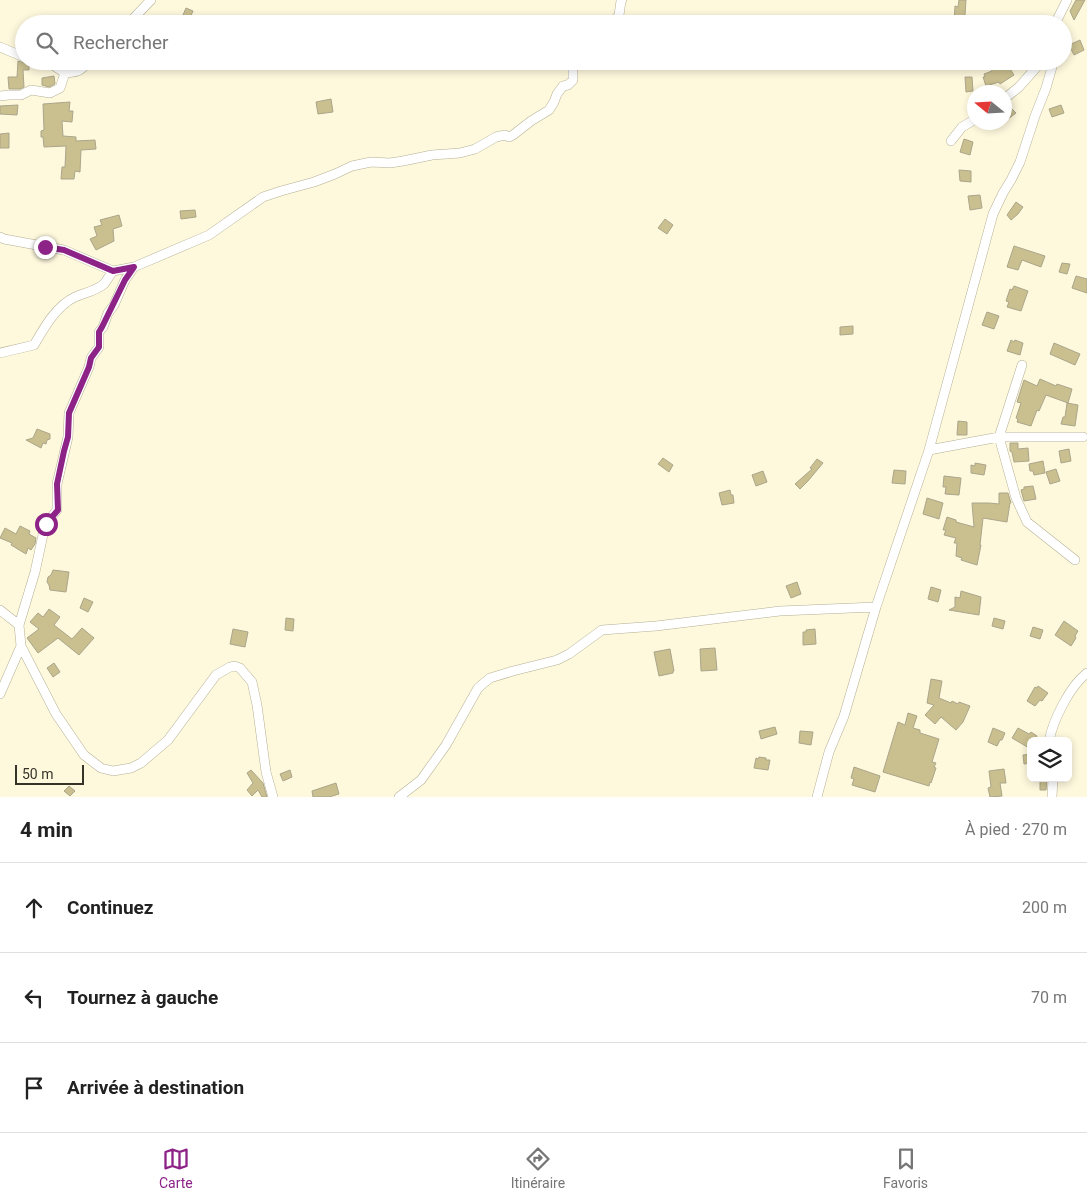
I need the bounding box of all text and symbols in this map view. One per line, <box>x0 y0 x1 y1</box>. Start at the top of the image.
search box <box>15 15 1072 70</box>
icon: search <box>33 29 61 57</box>
text: Rechercher <box>73 31 168 54</box>
north arrow <box>967 85 1012 130</box>
route end <box>34 236 57 259</box>
route start <box>35 513 58 536</box>
map controls <box>1027 737 1072 782</box>
button: layers <box>1027 737 1072 782</box>
scale bar <box>15 762 84 785</box>
text: 50 m <box>22 766 54 782</box>
text: 4 min <box>20 818 73 842</box>
text: À pied · 270 m <box>965 820 1067 839</box>
icon: ahead <box>20 894 48 922</box>
text: Continuez <box>67 896 153 919</box>
text: 200 m <box>1022 898 1067 917</box>
icon: left <box>20 984 48 1012</box>
text: Tournez à gauche <box>67 986 218 1009</box>
text: 70 m <box>1031 988 1067 1007</box>
icon: arrive <box>20 1074 48 1102</box>
text: Arrivée à destination <box>67 1076 244 1099</box>
tab: Carte <box>159 1145 193 1191</box>
tab: Itinéraire <box>511 1145 565 1191</box>
tab: Favoris <box>883 1145 928 1191</box>

